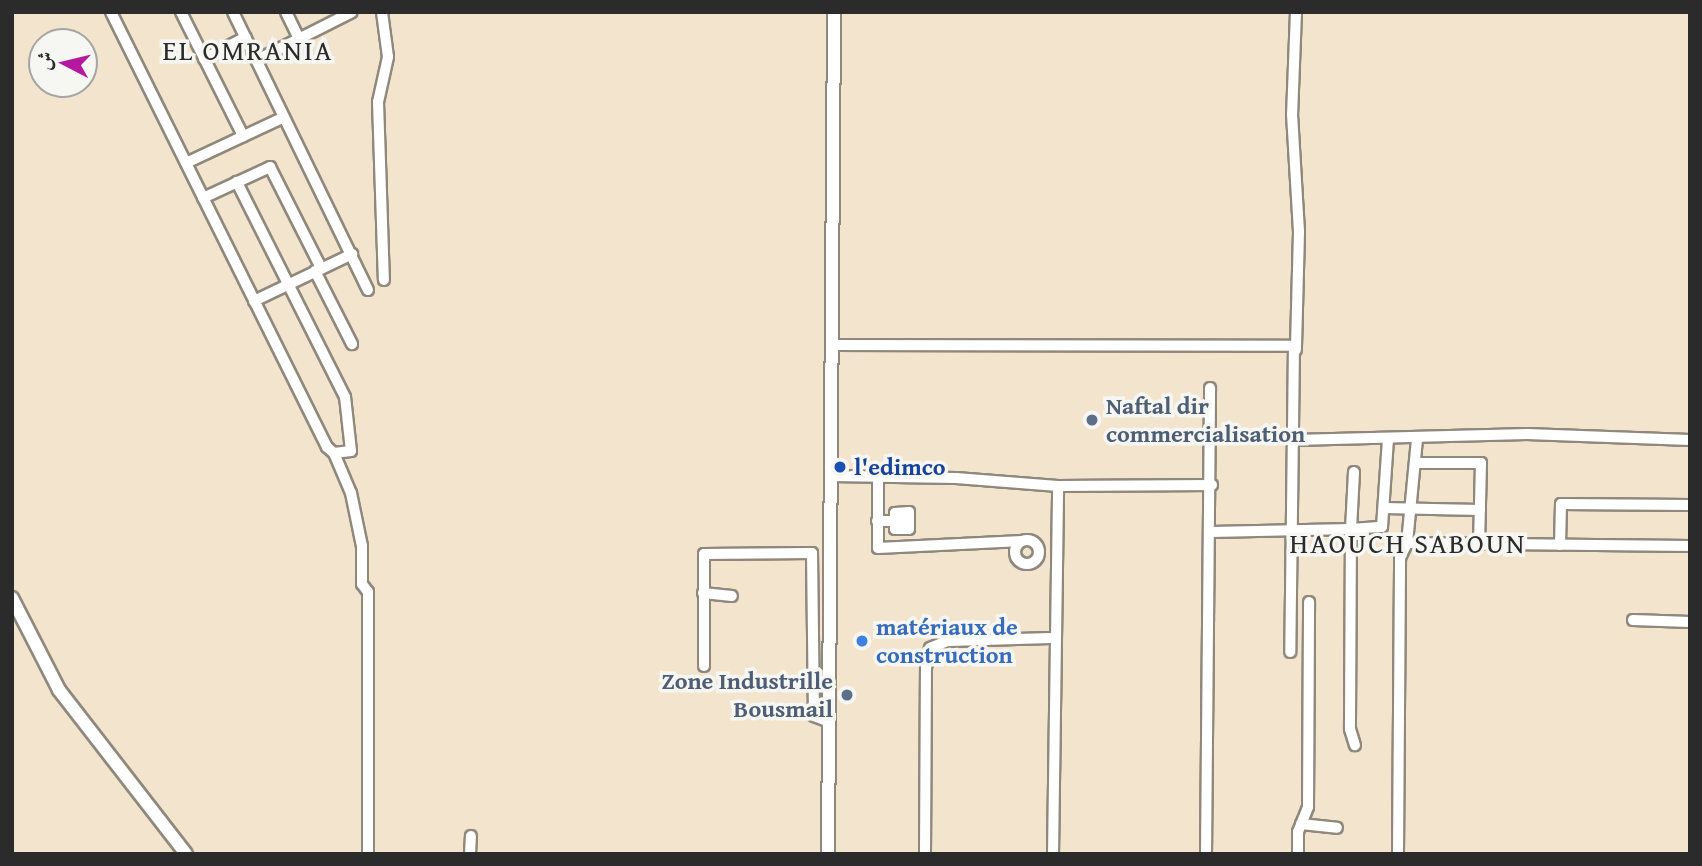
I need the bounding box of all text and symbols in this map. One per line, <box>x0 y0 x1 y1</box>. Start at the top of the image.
north arrow <box>28 28 98 98</box>
district label: EL OMRANIA <box>164 33 332 67</box>
text: ش <box>29 50 59 72</box>
place label: Naftal dir commercialisation <box>1106 392 1305 448</box>
marker: Naftal dir commercialisation <box>1084 412 1100 428</box>
place label: l'edimco <box>854 453 946 481</box>
marker: l'edimco <box>832 459 848 475</box>
district label: HAOUCH SABOUN <box>1291 526 1525 560</box>
place label: matériaux de construction <box>876 613 1018 669</box>
marker: matériaux de construction <box>854 633 870 649</box>
place label: Zone Industrille Bousmail <box>661 667 833 723</box>
marker: Zone Industrille Bousmail <box>839 687 855 703</box>

